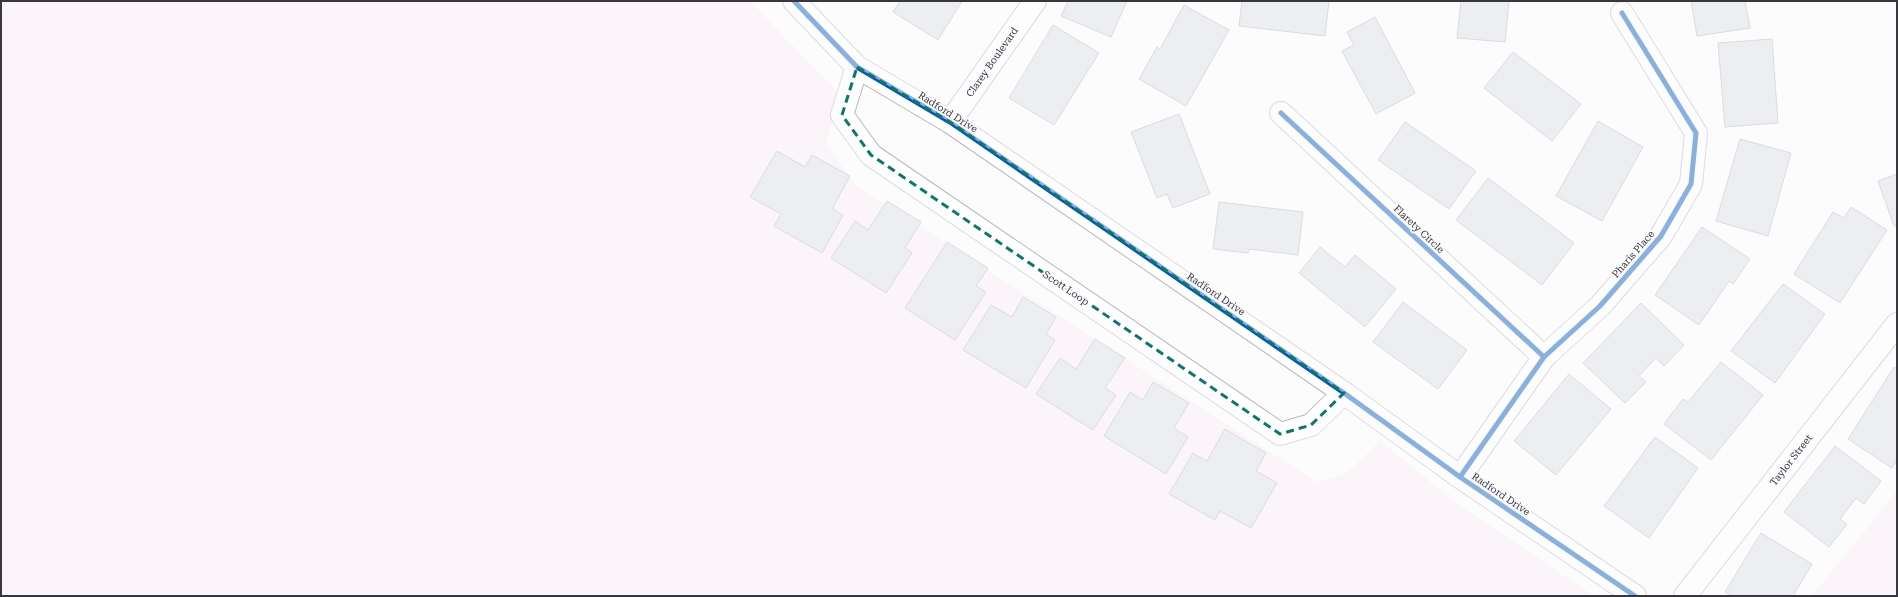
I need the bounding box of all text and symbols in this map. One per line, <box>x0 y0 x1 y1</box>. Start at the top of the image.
street label: Clarey Boulevard <box>964 25 1021 99</box>
street label: Radford Drive <box>916 89 980 135</box>
street label: Flarety Circle <box>1392 203 1447 256</box>
street label: Pharis Place <box>1610 228 1657 280</box>
street label: Scott Loop <box>1041 269 1092 308</box>
street label: Radford Drive <box>1185 271 1248 318</box>
street label: Taylor Street <box>1768 432 1814 488</box>
street label: Radford Drive <box>1470 471 1533 518</box>

